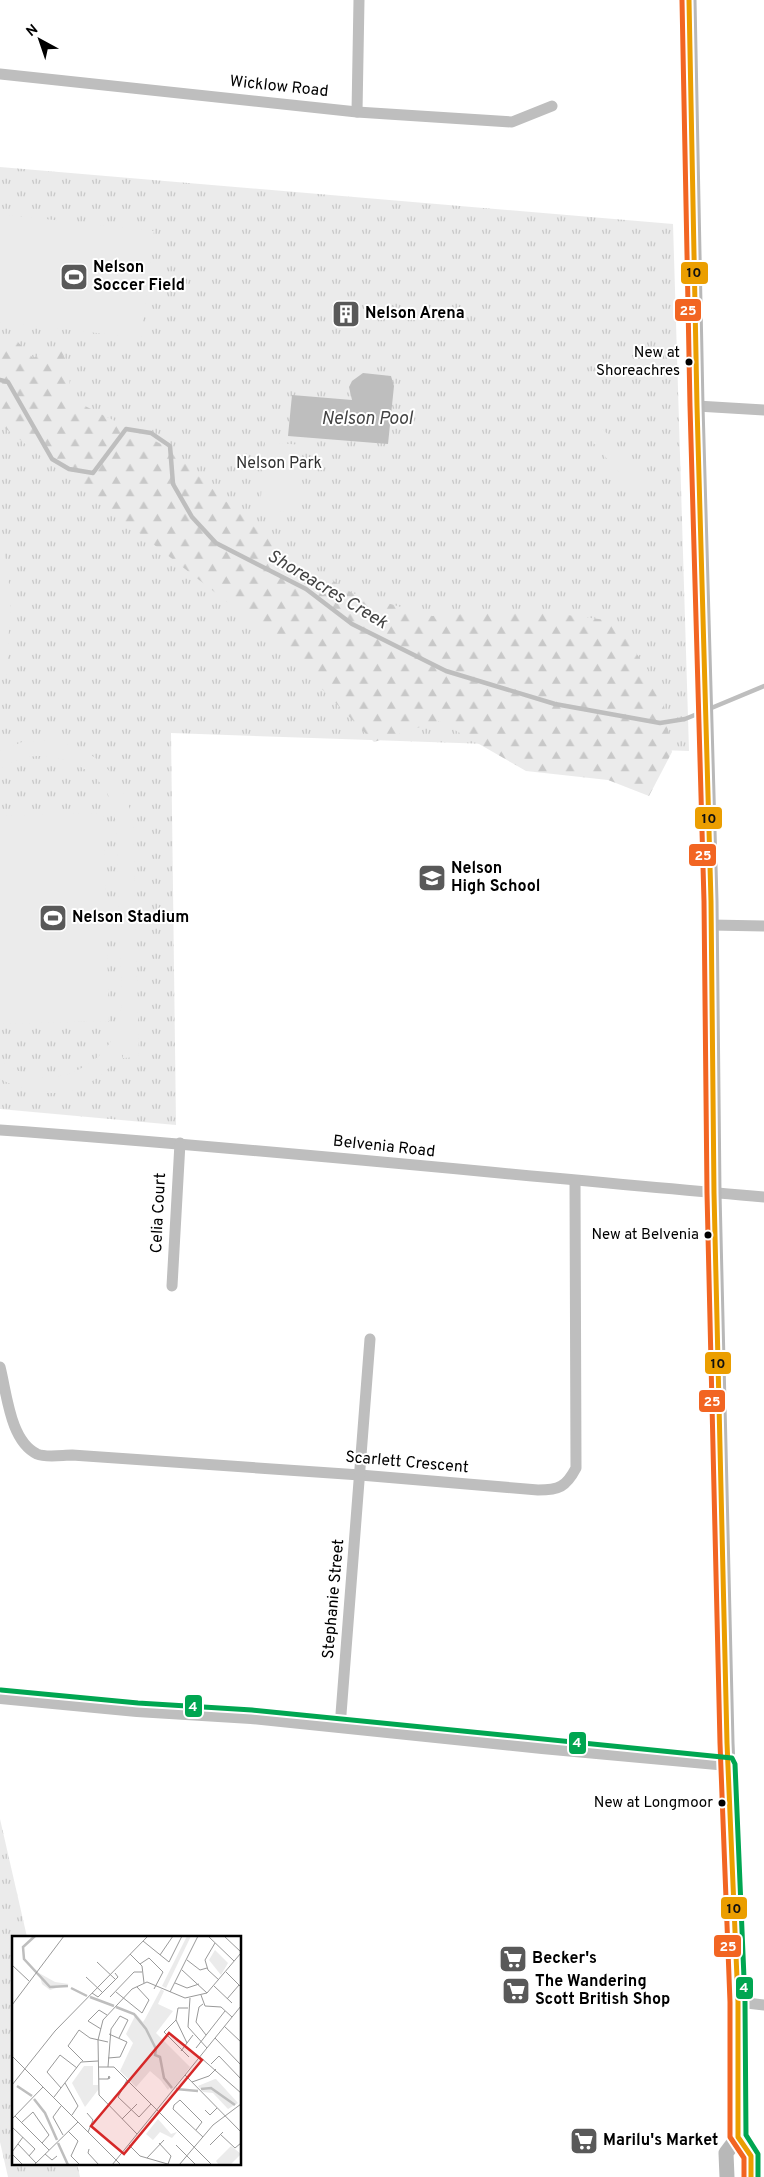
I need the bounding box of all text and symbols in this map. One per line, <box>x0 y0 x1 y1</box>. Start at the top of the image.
north arrow <box>15 15 65 65</box>
text: N <box>23 21 42 41</box>
street label: Wicklow Road <box>229 72 329 102</box>
place label: Nelson Soccer Field <box>93 258 185 296</box>
line badge: 10 <box>680 261 709 285</box>
sports icon: Nelson Soccer Field <box>59 262 89 292</box>
text: 10 <box>687 265 701 282</box>
line badge: 25 <box>674 298 702 322</box>
building icon: Nelson Arena <box>331 299 361 329</box>
text: 25 <box>679 303 697 320</box>
place label: Nelson Arena <box>365 304 465 324</box>
place label: New at Shoreachres <box>596 344 680 381</box>
marker: New at Shoreachres <box>684 357 694 367</box>
water label: Nelson Pool <box>321 408 414 431</box>
park label: Nelson Park <box>236 454 322 474</box>
water label: Shoreacres Creek <box>263 545 392 635</box>
line badge: 10 <box>694 806 723 830</box>
text: 10 <box>702 811 716 828</box>
line badge: 25 <box>688 843 717 867</box>
text: 25 <box>694 848 712 865</box>
place label: Nelson High School <box>451 859 540 897</box>
school or university icon: Nelson High School <box>417 863 447 893</box>
sports icon: Nelson Stadium <box>38 903 68 933</box>
place label: Nelson Stadium <box>72 908 189 928</box>
street label: Belvenia Road <box>332 1132 436 1162</box>
street label: Celia Court <box>147 1172 171 1254</box>
place label: New at Belvenia <box>591 1226 699 1245</box>
marker: New at Belvenia <box>703 1230 713 1240</box>
line badge: 10 <box>704 1351 732 1375</box>
text: 10 <box>711 1356 725 1373</box>
line badge: 25 <box>698 1389 726 1413</box>
text: 25 <box>703 1394 721 1411</box>
street label: Scarlett Crescent <box>344 1448 470 1478</box>
street label: Stephanie Street <box>319 1538 349 1660</box>
line badge: 4 <box>184 1694 203 1718</box>
text: 4 <box>189 1699 198 1716</box>
line badge: 4 <box>568 1731 587 1755</box>
text: 4 <box>573 1735 582 1752</box>
place label: New at Longmoor <box>594 1794 713 1813</box>
marker: New at Longmoor <box>717 1798 727 1808</box>
line badge: 10 <box>720 1896 748 1920</box>
text: 10 <box>727 1901 741 1918</box>
line badge: 25 <box>713 1934 742 1958</box>
inset map <box>12 1936 241 2164</box>
text: 25 <box>719 1939 737 1956</box>
supermarket icon: Becker's <box>498 1944 528 1974</box>
place label: Becker's <box>532 1949 597 1969</box>
place label: The Wandering Scott British Shop <box>535 1972 670 2010</box>
supermarket icon: The Wandering Scott British Shop <box>501 1976 531 2006</box>
line badge: 4 <box>735 1976 754 2000</box>
text: 4 <box>740 1980 749 1997</box>
supermarket icon: Marilu's Market <box>569 2126 599 2156</box>
place label: Marilu's Market <box>603 2131 718 2151</box>

